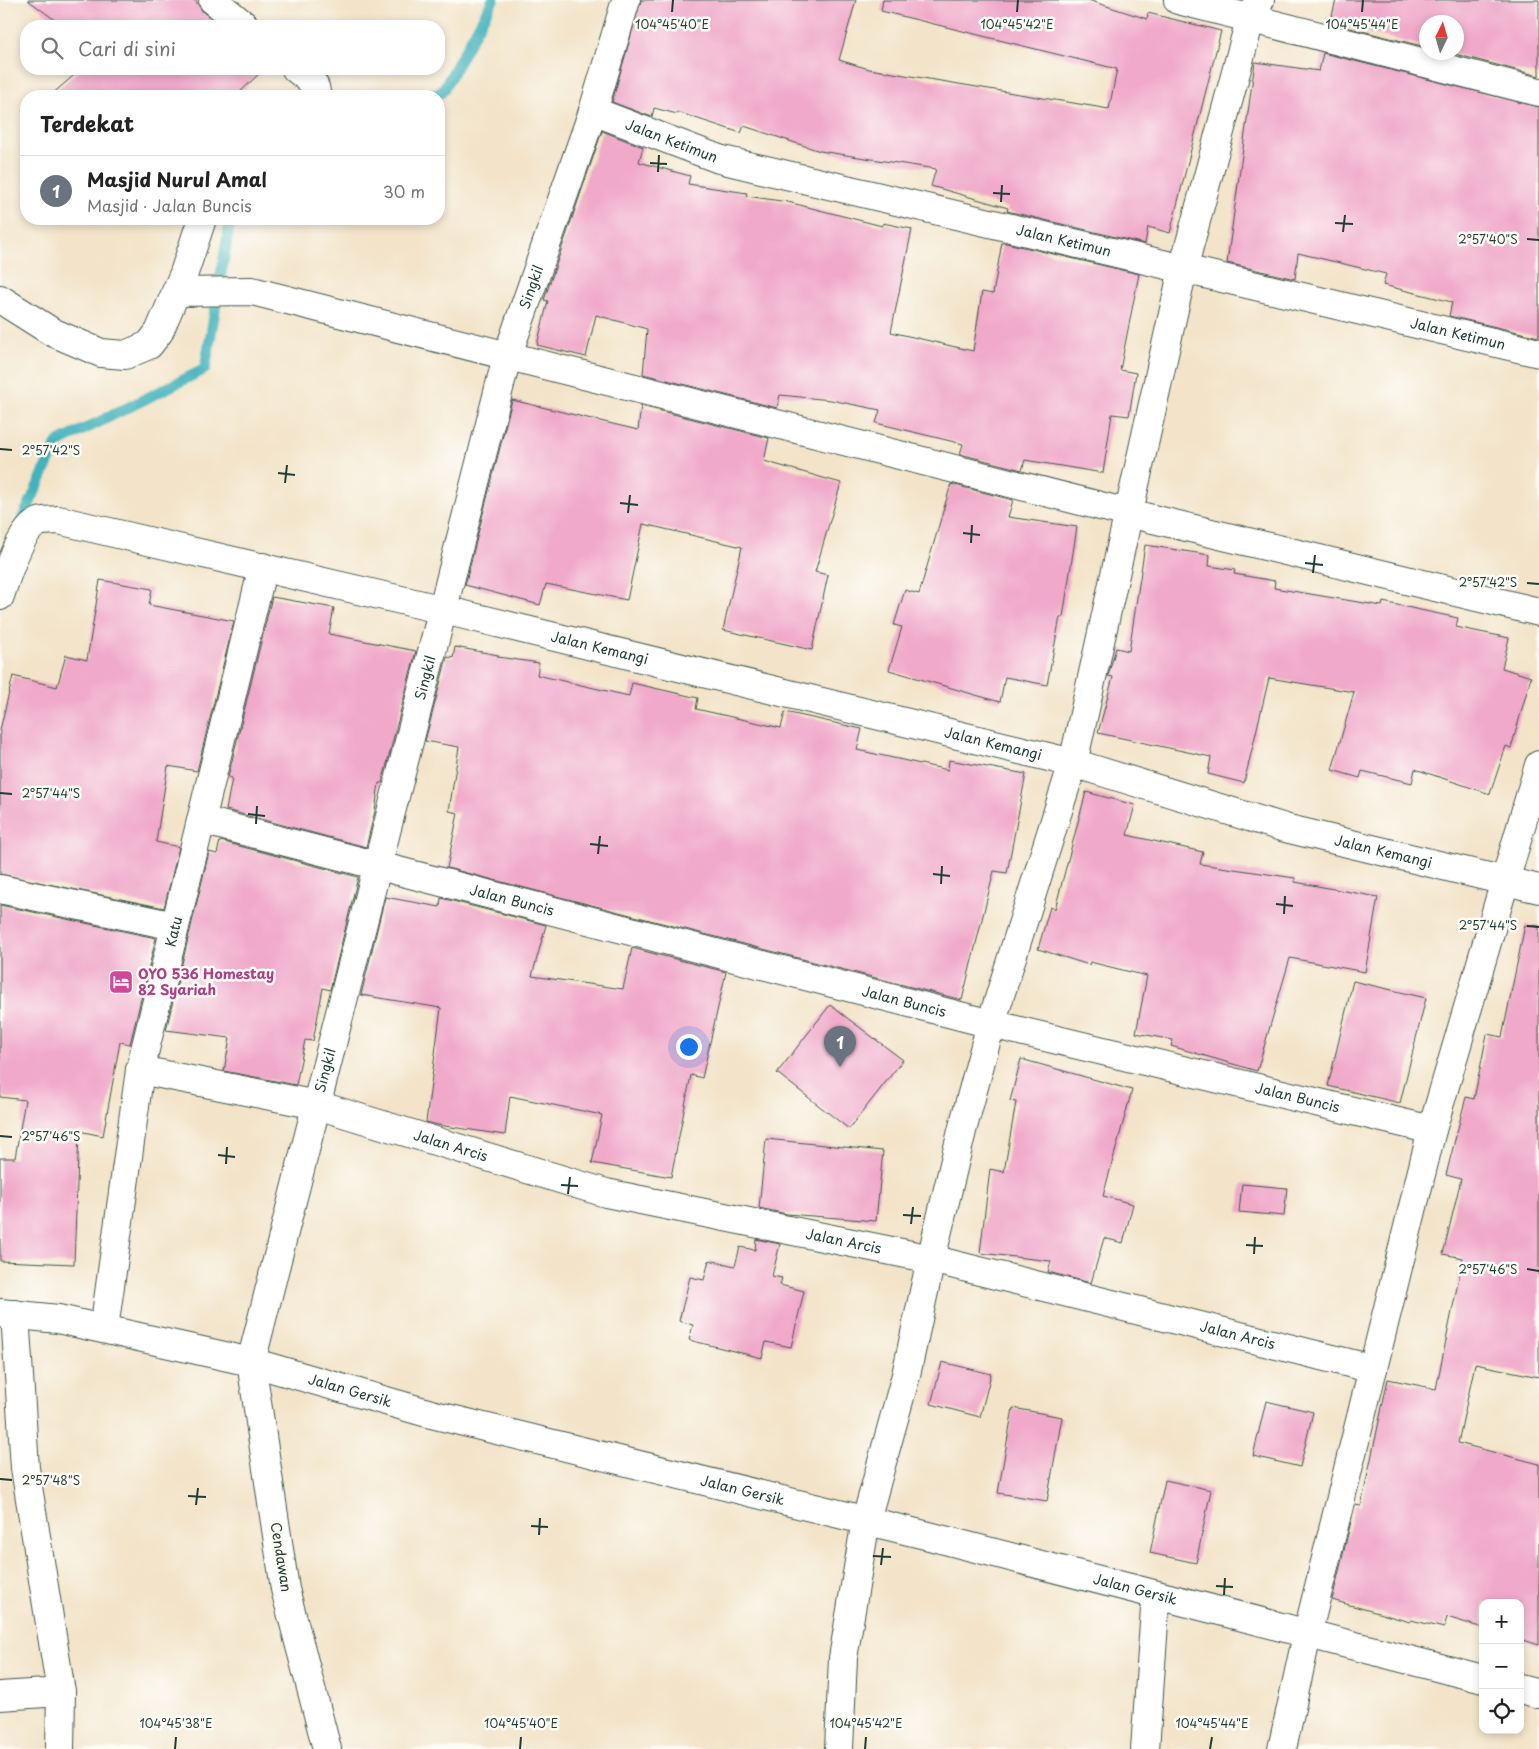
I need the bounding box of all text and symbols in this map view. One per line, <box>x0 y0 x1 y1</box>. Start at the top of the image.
text: 104°45'40"E <box>635 15 709 33</box>
text: 104°45'42"E <box>980 15 1054 33</box>
text: 104°45'44"E <box>1325 15 1399 33</box>
north arrow <box>1419 15 1464 60</box>
search box <box>20 20 445 75</box>
icon: search <box>38 34 66 62</box>
text: Cari di sini <box>78 34 176 62</box>
text: Terdekat <box>40 107 134 139</box>
street label: Jalan Ketimun <box>623 113 721 168</box>
text: Masjid Nurul Amal <box>87 165 267 193</box>
text: 1 <box>52 179 60 203</box>
text: 30 m <box>383 179 425 203</box>
text: Masjid · Jalan Buncis <box>87 193 252 217</box>
street label: Jalan Ketimun <box>1014 219 1113 261</box>
text: 2°57'40"S <box>1458 230 1518 248</box>
street label: Singkil <box>514 262 548 312</box>
street label: Jalan Ketimun <box>1408 312 1508 355</box>
text: 2°57'42"S <box>22 441 80 459</box>
text: 2°57'42"S <box>1459 573 1517 591</box>
street label: Jalan Kemangi <box>549 625 651 669</box>
street label: Singkil <box>409 653 441 702</box>
street label: Jalan Kemangi <box>942 721 1044 765</box>
text: 2°57'44"S <box>22 784 80 802</box>
street label: Jalan Kemangi <box>1332 829 1434 873</box>
street label: Jalan Buncis <box>468 879 556 921</box>
street label: Katu <box>160 914 187 949</box>
text: 2°57'44"S <box>1459 916 1517 934</box>
place label: OYO 536 Homestay 82 Syariah <box>138 963 274 1000</box>
hotel icon: OYO 536 Homestay 82 Syariah <box>108 969 134 995</box>
street label: Jalan Buncis <box>860 980 948 1022</box>
pin: 1 <box>824 1026 856 1067</box>
your location <box>676 1034 702 1060</box>
street label: Singkil <box>309 1046 341 1095</box>
street label: Jalan Buncis <box>1253 1077 1342 1117</box>
street label: Jalan Arcis <box>411 1124 490 1166</box>
text: 2°57'46"S <box>21 1127 81 1145</box>
street label: Jalan Arcis <box>804 1223 883 1259</box>
text: 2°57'46"S <box>1458 1260 1518 1278</box>
street label: Jalan Arcis <box>1198 1315 1277 1354</box>
street label: Jalan Gersik <box>306 1368 395 1412</box>
street label: Jalan Gersik <box>698 1469 787 1510</box>
text: 2°57'48"S <box>22 1471 80 1489</box>
street label: Cendawan <box>266 1521 297 1593</box>
street label: Jalan Gersik <box>1091 1568 1180 1610</box>
map controls <box>1479 1599 1524 1734</box>
button: + <box>1479 1599 1524 1644</box>
button: − <box>1479 1644 1524 1689</box>
button: locate <box>1479 1689 1524 1734</box>
text: 104°45'38"E <box>139 1714 213 1732</box>
text: 104°45'40"E <box>484 1714 558 1732</box>
text: 104°45'42"E <box>829 1714 903 1732</box>
text: 104°45'44"E <box>1175 1714 1249 1732</box>

